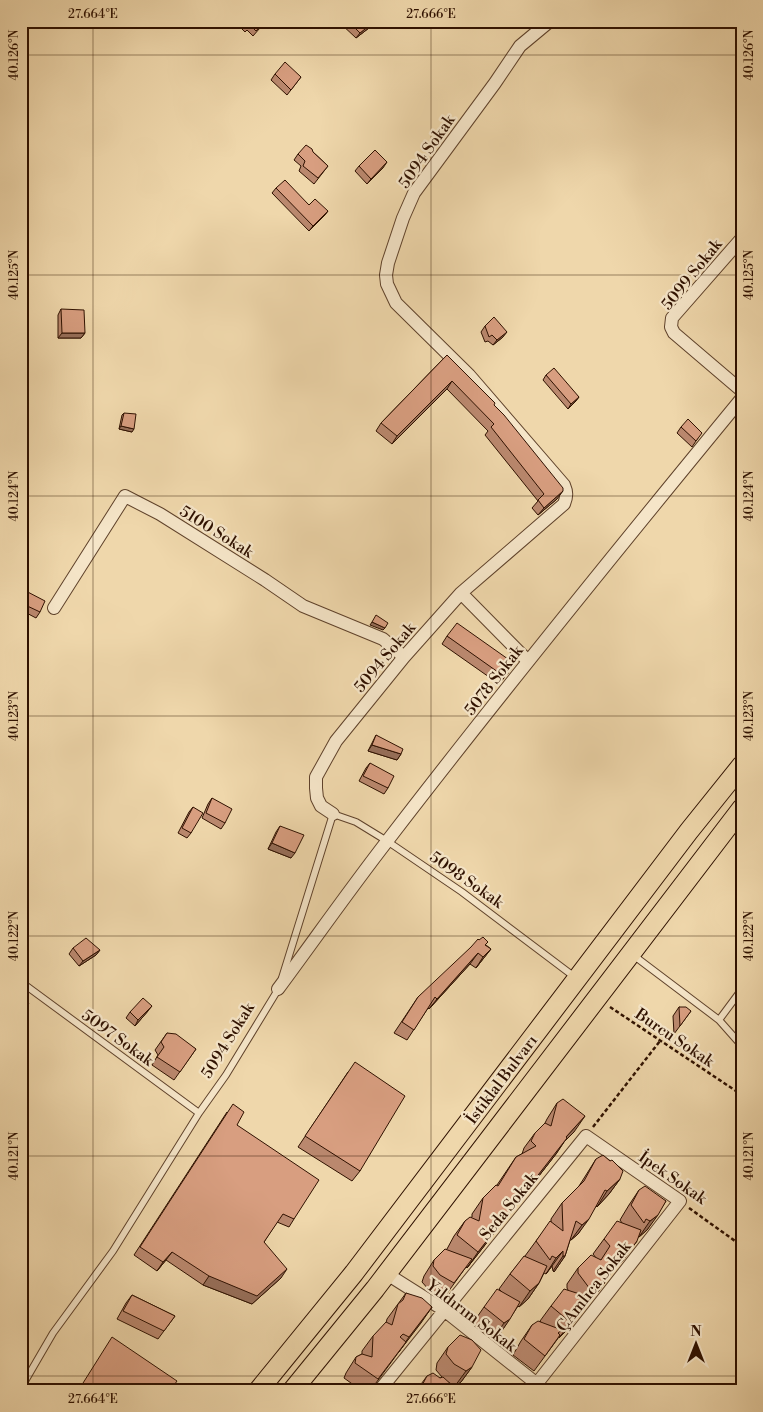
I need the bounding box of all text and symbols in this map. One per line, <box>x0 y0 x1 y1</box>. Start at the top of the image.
text: 27.664°E <box>68 7 118 22</box>
text: 27.666°E <box>406 7 456 22</box>
text: 40.126°N <box>7 30 22 80</box>
text: 40.126°N <box>742 30 757 80</box>
street label: 5094 Sokak <box>394 110 460 192</box>
street label: 5099 Sokak <box>657 234 728 314</box>
text: 40.125°N <box>7 250 22 300</box>
text: 40.125°N <box>742 250 757 300</box>
text: 40.124°N <box>7 471 22 521</box>
text: 40.124°N <box>742 471 757 521</box>
street label: 5100 Sokak <box>176 501 258 563</box>
street label: 5094 Sokak <box>350 617 421 697</box>
street label: 5078 Sokak <box>460 640 528 720</box>
text: 40.123°N <box>7 691 22 741</box>
text: 40.123°N <box>742 691 757 741</box>
street label: 5098 Sokak <box>426 847 509 914</box>
text: 40.122°N <box>7 911 22 961</box>
text: 40.122°N <box>742 911 757 961</box>
street label: 5094 Sokak <box>197 998 260 1082</box>
street label: Burcu Sokak <box>630 1004 719 1073</box>
street label: 5097 Sokak <box>78 1005 159 1072</box>
street label: İstiklal Bulvarı <box>460 1030 542 1128</box>
text: 40.121°N <box>7 1132 22 1180</box>
text: 40.121°N <box>742 1132 757 1180</box>
street label: İpek Sokak <box>635 1145 713 1209</box>
street label: Seda Sokak <box>475 1167 543 1244</box>
street label: ÇAmlıca Sokak <box>552 1236 636 1336</box>
street label: Yıldırım Sokak <box>421 1275 522 1357</box>
north arrow <box>670 1320 720 1370</box>
text: N <box>690 1323 702 1341</box>
text: 27.664°E <box>68 1392 118 1407</box>
text: 27.666°E <box>406 1392 456 1407</box>

